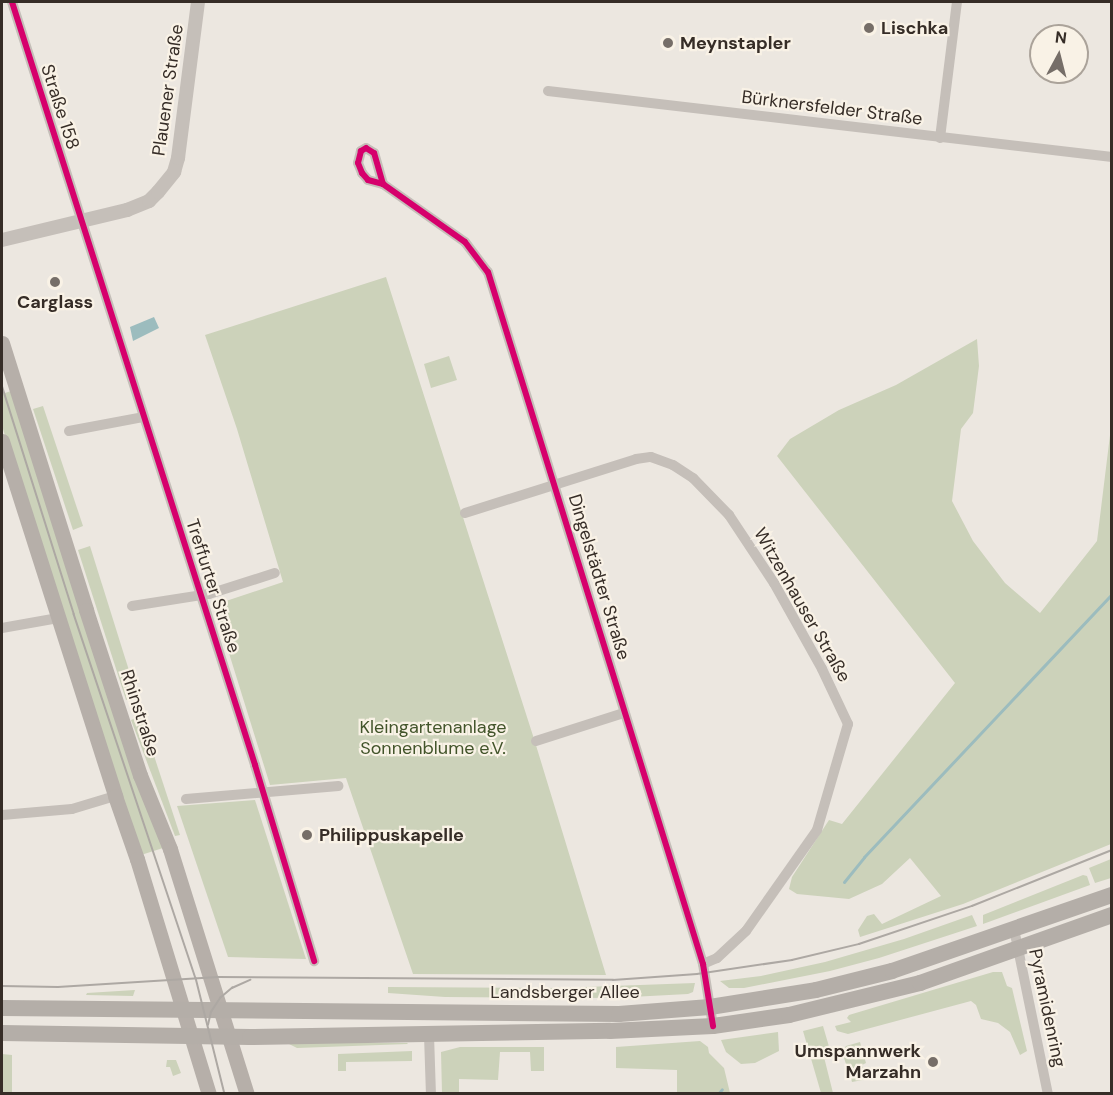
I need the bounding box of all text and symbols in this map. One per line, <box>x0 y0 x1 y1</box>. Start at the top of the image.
place label: Lischka <box>881 17 948 39</box>
marker: Lischka <box>862 21 876 35</box>
street label: Plauener Straße <box>148 23 188 157</box>
north arrow <box>1029 24 1089 84</box>
text: N <box>1054 26 1068 49</box>
place label: Meynstapler <box>680 32 791 54</box>
marker: Meynstapler <box>661 36 675 50</box>
street label: Straße 158 <box>36 62 84 152</box>
street label: Bürknersfelder Straße <box>740 86 924 130</box>
marker: Carglass <box>48 275 62 289</box>
place label: Carglass <box>17 291 93 313</box>
street label: Dingelstädter Straße <box>564 492 634 662</box>
street label: Treffurter Straße <box>181 517 245 655</box>
street label: Witzenhauser Straße <box>749 524 855 686</box>
street label: Rhinstraße <box>116 667 164 759</box>
park label: Kleingartenanlage Sonnenblume e.V. <box>359 717 507 760</box>
place label: Philippuskapelle <box>319 824 464 846</box>
marker: Philippuskapelle <box>300 828 314 842</box>
street label: Pyramidenring <box>1024 947 1070 1069</box>
street label: Landsberger Allee <box>490 981 640 1003</box>
place label: Umspannwerk Marzahn <box>795 1041 921 1084</box>
marker: Umspannwerk Marzahn <box>926 1055 940 1069</box>

